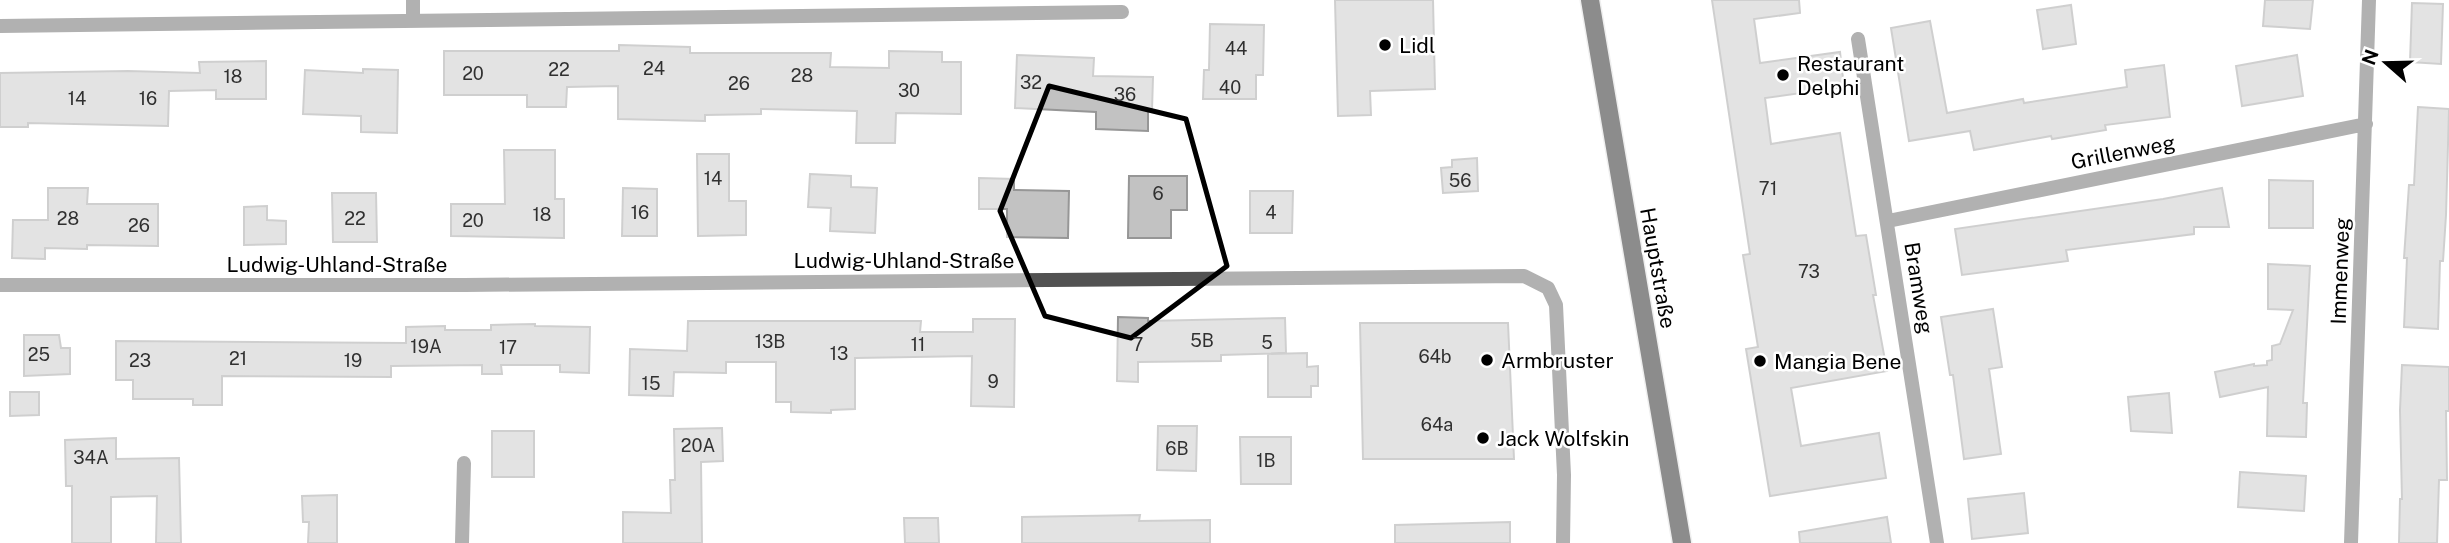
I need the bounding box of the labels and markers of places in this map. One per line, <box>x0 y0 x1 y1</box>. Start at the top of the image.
place label: Lidl <box>1399 33 1435 58</box>
marker: Lidl <box>1377 37 1393 53</box>
place label: Restaurant Delphi <box>1797 51 1904 100</box>
marker: Restaurant Delphi <box>1775 67 1791 83</box>
place label: Armbruster <box>1501 348 1614 373</box>
place label: Mangia Bene <box>1774 349 1901 374</box>
marker: Armbruster <box>1479 352 1495 368</box>
marker: Mangia Bene <box>1752 353 1768 369</box>
place label: Jack Wolfskin <box>1497 426 1629 451</box>
marker: Jack Wolfskin <box>1475 430 1491 446</box>

